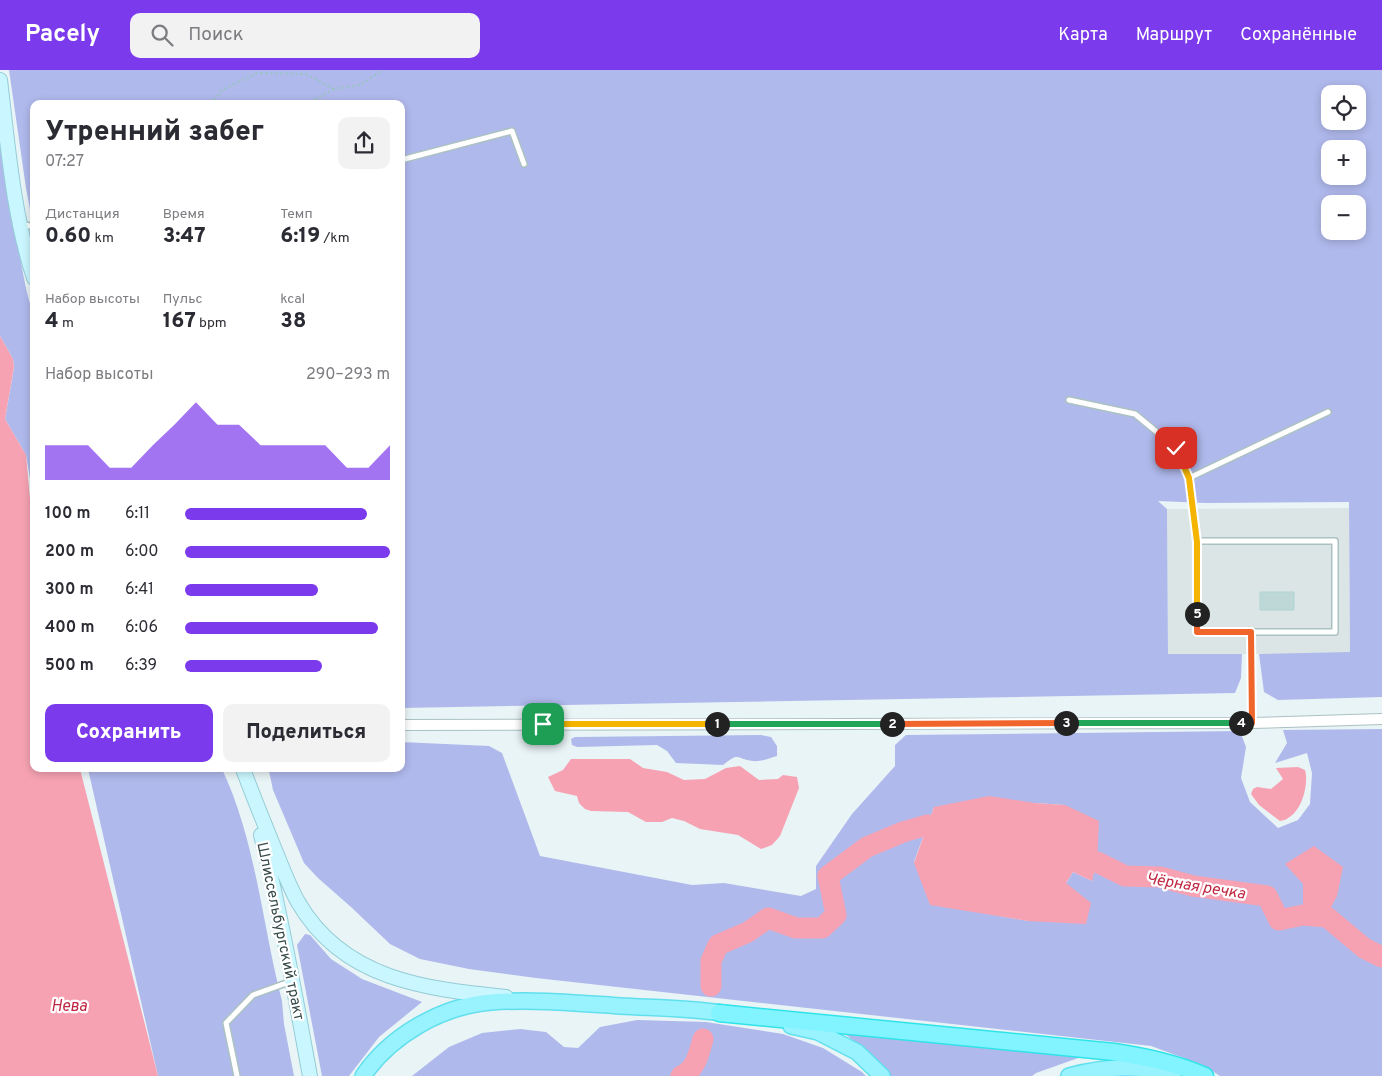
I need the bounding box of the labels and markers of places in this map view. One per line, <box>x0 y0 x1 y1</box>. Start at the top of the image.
pin <box>1155 427 1197 469</box>
pin: 5 <box>1184 602 1210 626</box>
pin <box>522 703 564 745</box>
pin: 3 <box>1054 710 1078 736</box>
pin: 4 <box>1228 710 1254 736</box>
pin: 1 <box>704 712 730 736</box>
pin: 2 <box>880 712 904 736</box>

